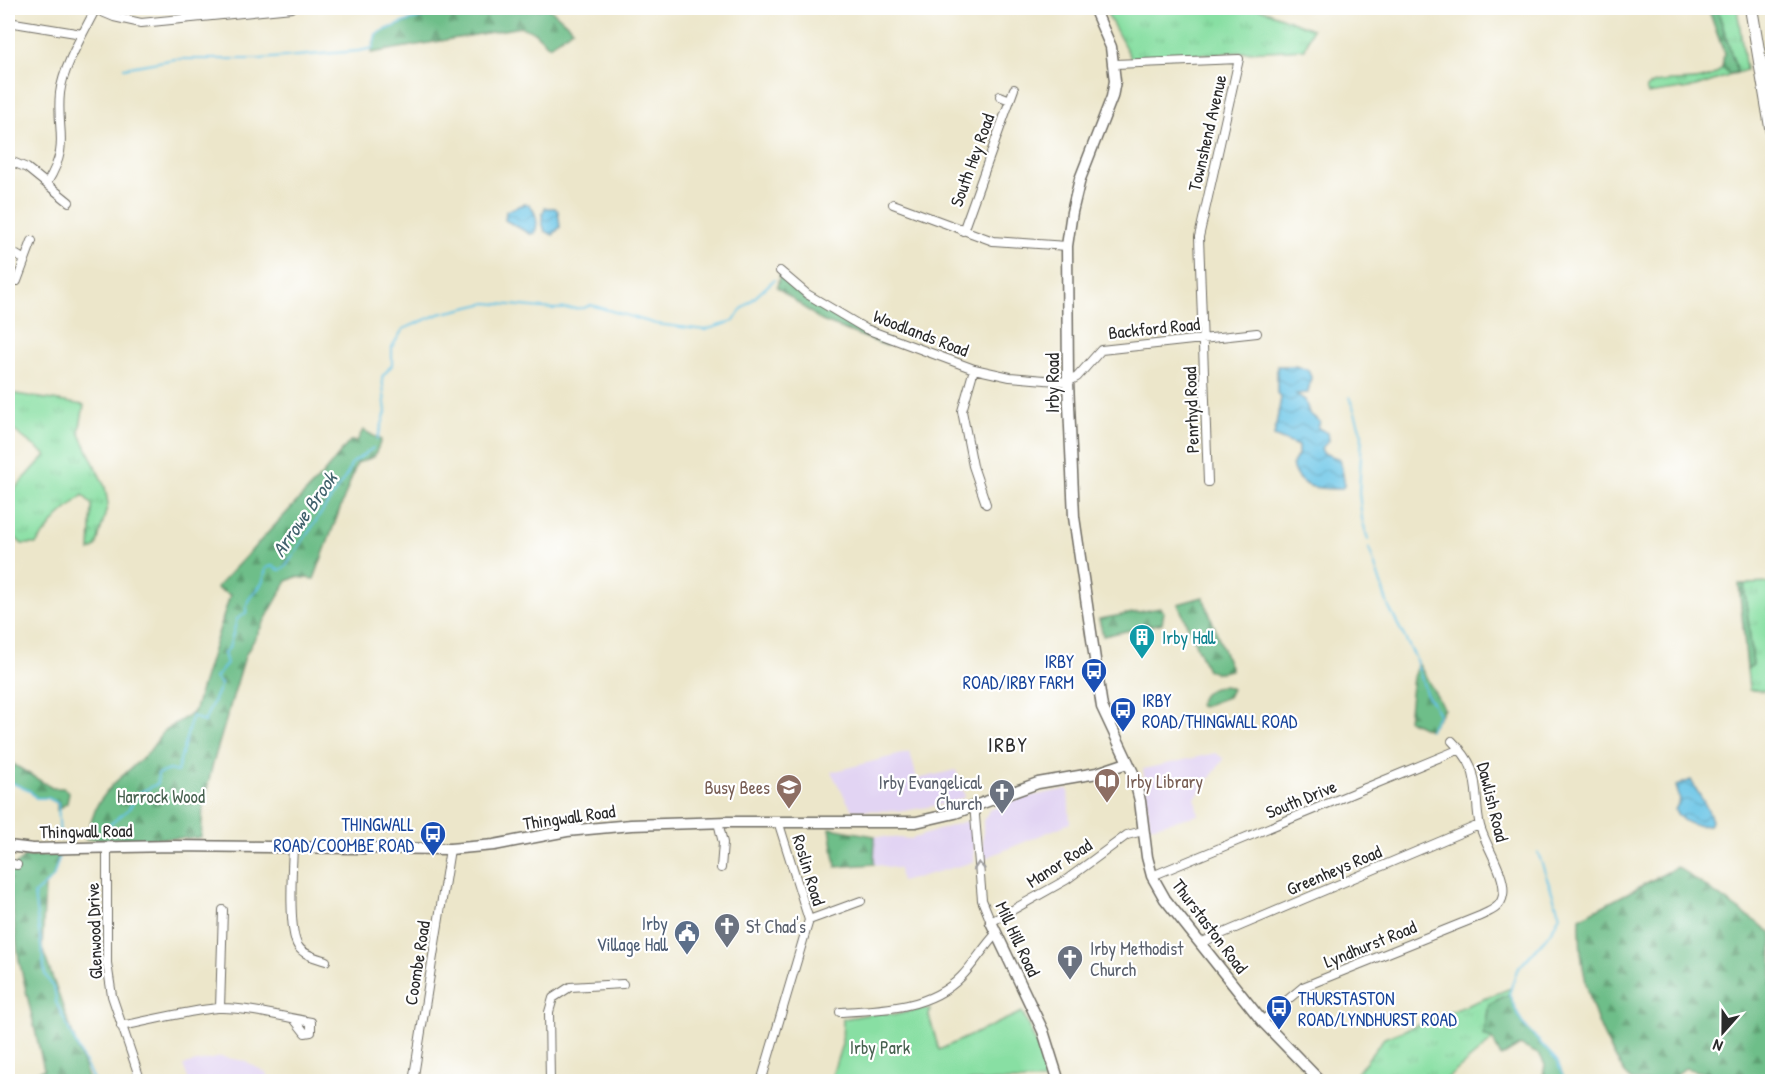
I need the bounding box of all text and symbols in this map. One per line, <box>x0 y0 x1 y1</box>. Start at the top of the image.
street label: Townshend Avenue <box>1181 72 1233 194</box>
street label: South Hey Road <box>944 110 1000 210</box>
street label: Woodlands Road <box>870 303 972 363</box>
street label: Backford Road <box>1107 311 1201 345</box>
street label: Irby Road <box>1040 353 1065 413</box>
street label: Penrhyd Road <box>1177 366 1205 454</box>
water label: Arrowe Brook <box>265 465 344 562</box>
building icon: Irby Hall <box>1127 622 1157 660</box>
place label: Irby Hall <box>1162 625 1216 650</box>
place label: IRBY ROAD/IRBY FARM <box>963 649 1074 695</box>
bus stop icon: IRBY ROAD/IRBY FARM <box>1079 656 1109 694</box>
place label: IRBY ROAD/THINGWALL ROAD <box>1142 688 1298 734</box>
bus stop icon: IRBY ROAD/THINGWALL ROAD <box>1108 695 1138 733</box>
district label: IRBY <box>988 730 1028 759</box>
street label: Dawlish Road <box>1471 760 1515 844</box>
library icon: Irby Library <box>1092 766 1122 804</box>
place label: Irby Library <box>1126 769 1203 794</box>
place label: Irby Evangelical Church <box>879 770 982 816</box>
school or university icon: Busy Bees <box>774 772 804 810</box>
street label: South Drive <box>1262 773 1340 825</box>
place label: Busy Bees <box>705 775 770 800</box>
church icon: Irby Evangelical Church <box>987 777 1017 815</box>
park label: Harrock Wood <box>117 784 205 809</box>
street label: Thingwall Road <box>521 798 617 836</box>
place label: THINGWALL ROAD/COOMBE ROAD <box>274 812 414 858</box>
street label: Thingwall Road <box>39 818 133 844</box>
bus stop icon: THINGWALL ROAD/COOMBE ROAD <box>418 819 448 857</box>
street label: Roslin Road <box>786 831 832 909</box>
street label: Manor Road <box>1021 832 1097 894</box>
street label: Greenheys Road <box>1283 839 1385 901</box>
one-way arrow <box>973 861 986 870</box>
street label: Thurstaston Road <box>1166 874 1254 978</box>
street label: Glenwood Drive <box>80 882 108 980</box>
street label: Mill Hill Road <box>990 897 1046 981</box>
place label: Irby Village Hall <box>596 911 668 957</box>
church icon: St Chad's <box>712 911 742 949</box>
place label: St Chad's <box>746 914 806 939</box>
street label: Lyndhurst Road <box>1320 914 1420 974</box>
public building icon: Irby Village Hall <box>672 918 702 956</box>
street label: Coombe Road <box>398 919 436 1007</box>
place label: Irby Methodist Church <box>1090 936 1184 982</box>
church icon: Irby Methodist Church <box>1055 943 1085 981</box>
place label: THURSTASTON ROAD/LYNDHURST ROAD <box>1298 986 1457 1032</box>
bus stop icon: THURSTASTON ROAD/LYNDHURST ROAD <box>1264 993 1294 1031</box>
north arrow <box>1693 1002 1753 1062</box>
text: N <box>1709 1034 1726 1058</box>
park label: Irby Park <box>850 1035 911 1060</box>

